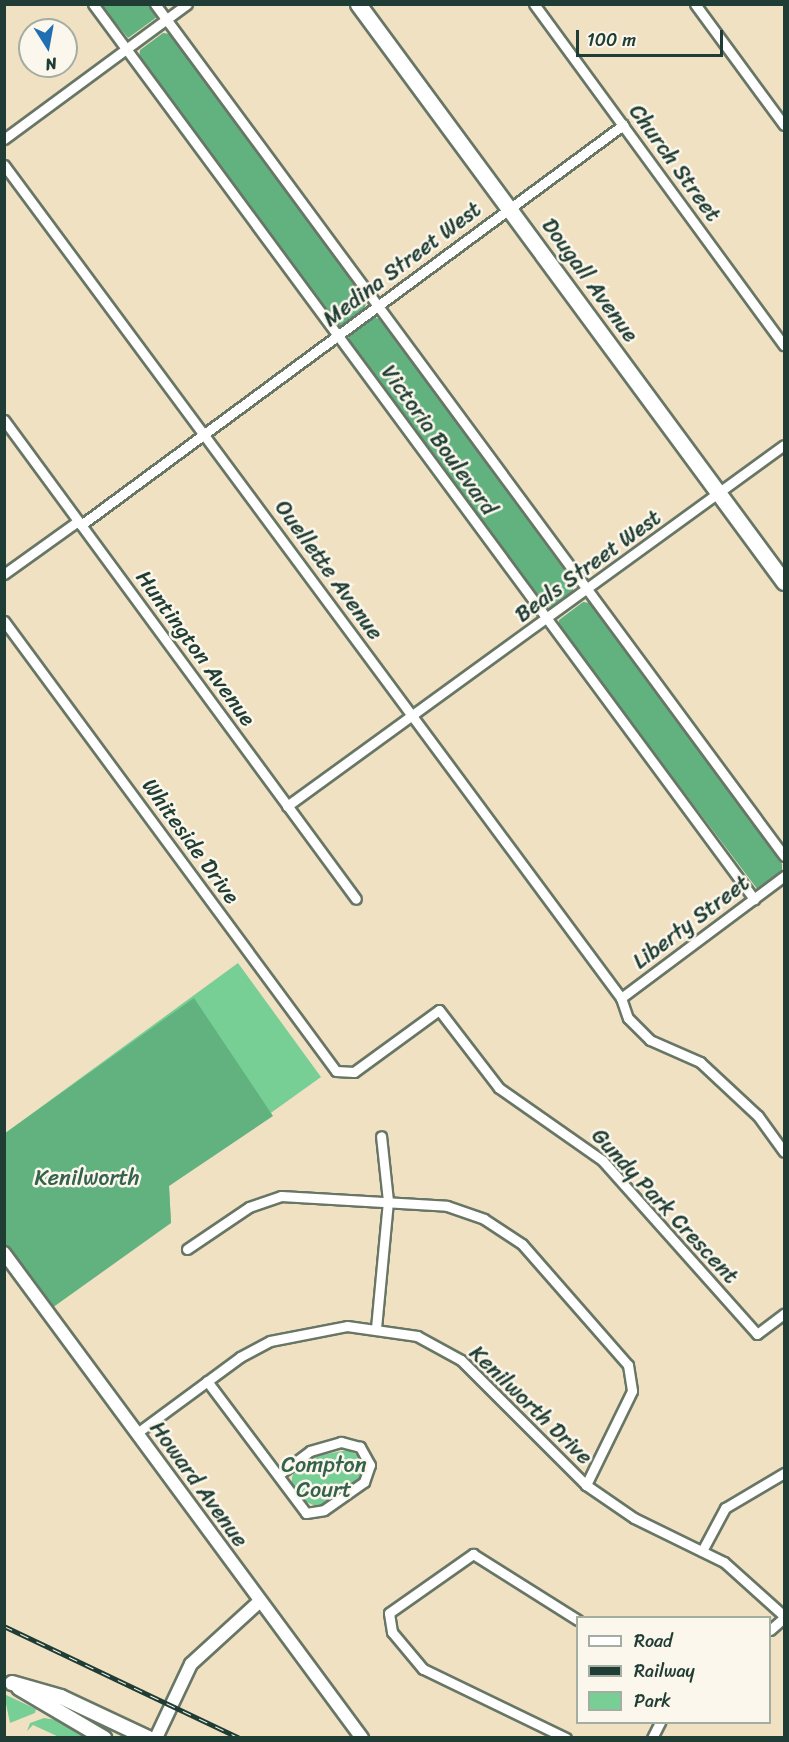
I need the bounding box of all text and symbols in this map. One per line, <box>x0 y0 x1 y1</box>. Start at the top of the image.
north arrow <box>18 18 78 78</box>
scale bar <box>579 18 726 56</box>
text: 100 m <box>587 24 636 56</box>
text: N <box>43 49 59 79</box>
street label: Church Street <box>624 99 726 227</box>
street label: Medina Street West <box>317 195 487 333</box>
street label: Dougall Avenue <box>536 213 644 347</box>
street label: Victoria Boulevard <box>376 360 502 520</box>
street label: Ouellette Avenue <box>270 495 388 645</box>
street label: Beals Street West <box>509 504 667 628</box>
street label: Huntington Avenue <box>131 565 261 731</box>
street label: Whiteside Drive <box>137 773 245 909</box>
street label: Liberty Street <box>628 870 754 974</box>
street label: Gundy Park Crescent <box>586 1122 744 1290</box>
park label: Kenilworth <box>34 1165 140 1191</box>
street label: Kenilworth Drive <box>464 1340 598 1470</box>
street label: Howard Avenue <box>144 1416 254 1552</box>
park label: Compton Court <box>281 1451 367 1502</box>
legend <box>576 1616 771 1724</box>
text: Road <box>634 1625 673 1657</box>
text: Railway <box>634 1655 695 1687</box>
text: Park <box>634 1685 671 1717</box>

